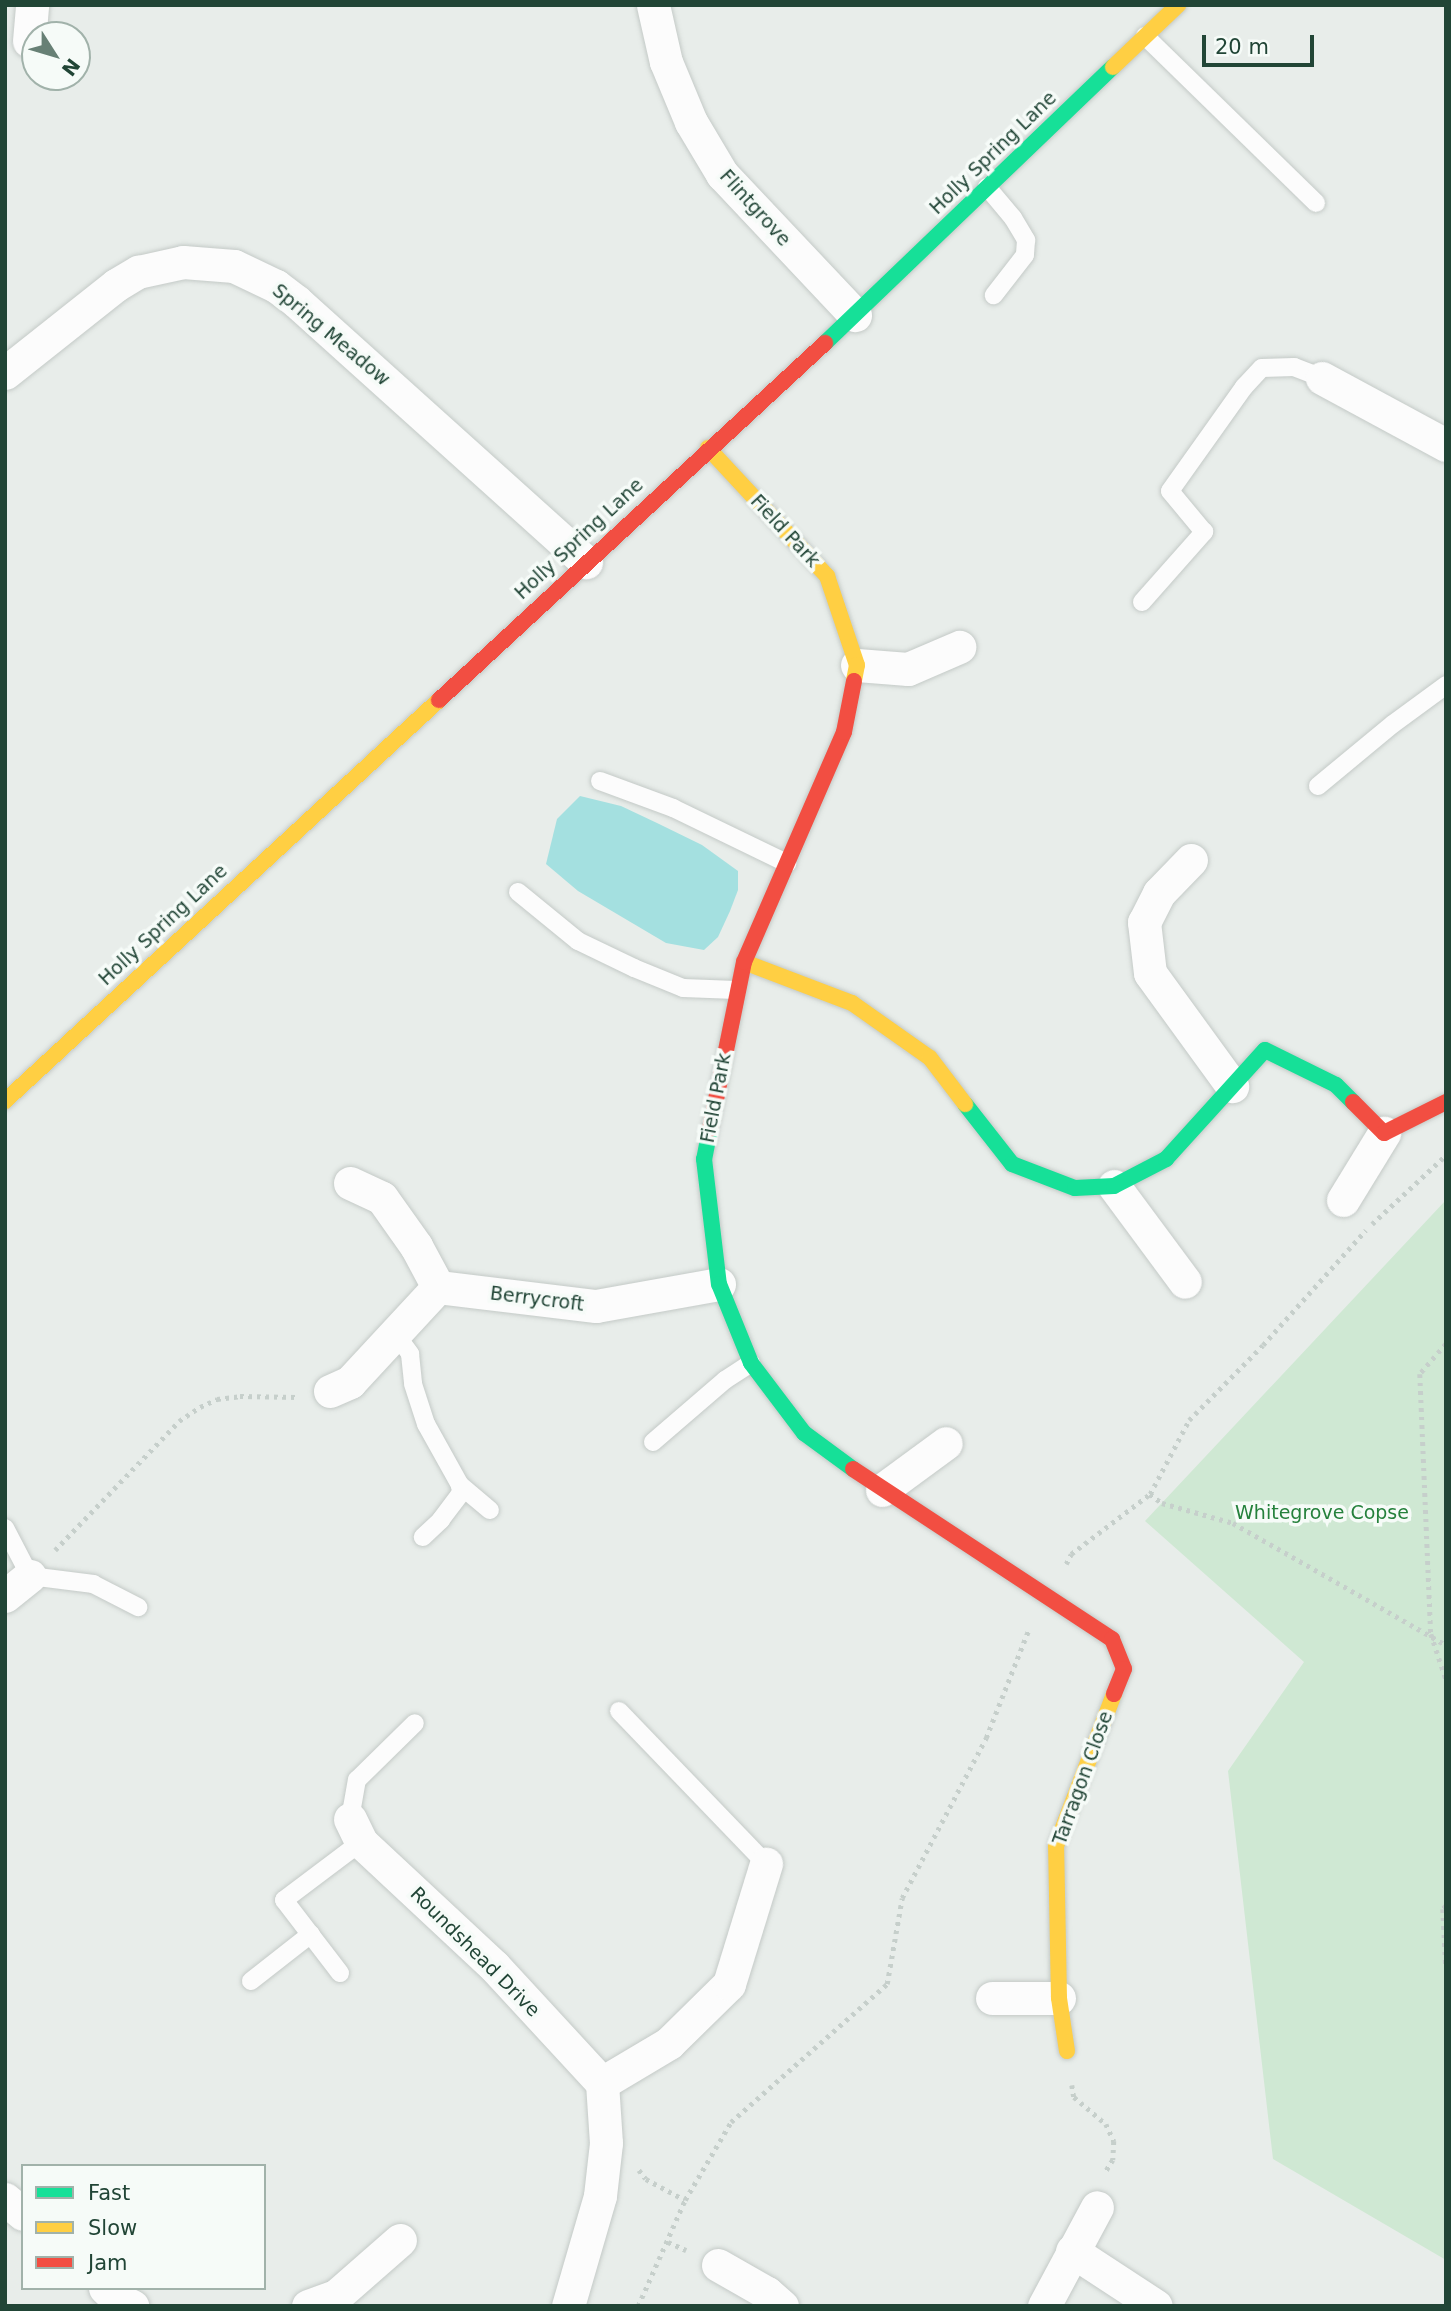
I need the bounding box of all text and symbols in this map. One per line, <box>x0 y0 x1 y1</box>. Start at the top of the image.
north arrow <box>21 21 91 91</box>
scale bar <box>1206 21 1318 65</box>
text: 20 m <box>1215 35 1269 59</box>
text: N <box>58 54 85 80</box>
street label: Holly Spring Lane <box>925 87 1061 219</box>
street label: Flintgrove <box>715 165 795 251</box>
street label: Spring Meadow <box>268 279 394 391</box>
street label: Holly Spring Lane <box>510 474 648 604</box>
street label: Field Park <box>746 490 824 572</box>
street label: Holly Spring Lane <box>94 860 232 990</box>
street label: Field Park <box>696 1051 736 1145</box>
street label: Berrycroft <box>489 1282 585 1316</box>
park label: Whitegrove Copse <box>1235 1502 1409 1524</box>
street label: Tarragon Close <box>1048 1708 1118 1848</box>
street label: Roundshead Drive <box>405 1882 545 2022</box>
legend <box>21 2164 266 2290</box>
text: Fast <box>88 2181 130 2205</box>
text: Slow <box>88 2216 137 2240</box>
text: Jam <box>88 2251 128 2275</box>

